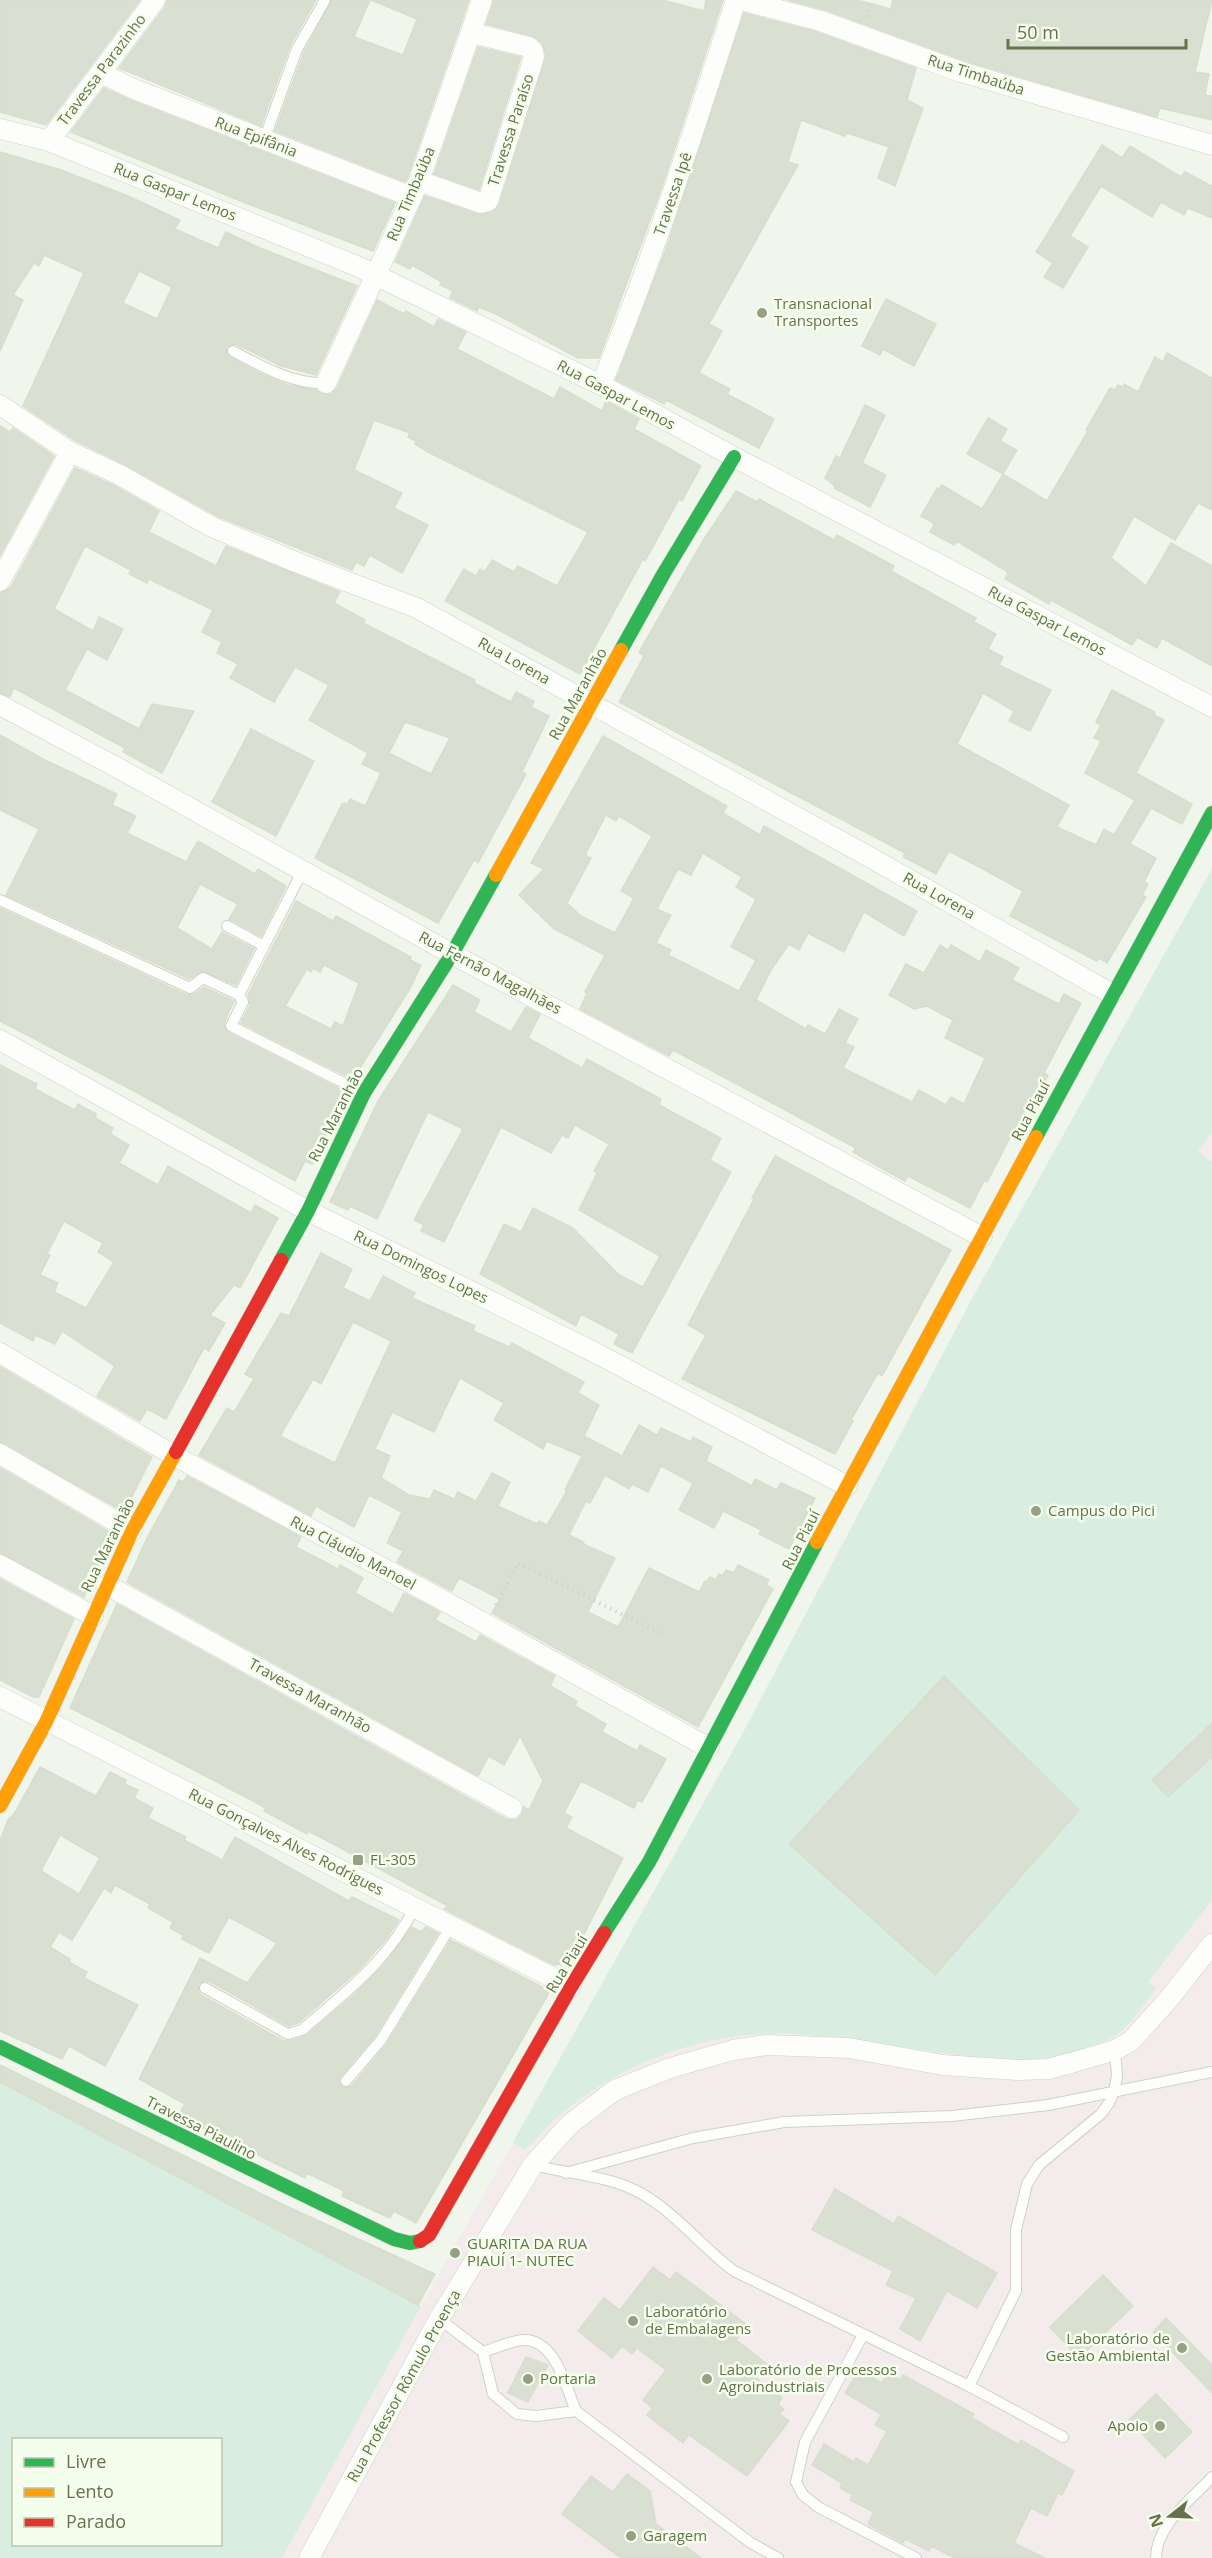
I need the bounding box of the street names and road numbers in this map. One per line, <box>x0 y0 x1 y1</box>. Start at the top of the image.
street label: Travessa Parazinho <box>53 9 150 129</box>
street label: Rua Timbaúba <box>925 49 1027 99</box>
street label: Travessa Paraíso <box>482 71 538 188</box>
street label: Rua Epifânia <box>212 111 300 161</box>
street label: Rua Timbaúba <box>381 143 439 244</box>
street label: Travessa Ipê <box>648 149 696 238</box>
street label: Rua Gaspar Lemos <box>111 157 240 225</box>
street label: Rua Gaspar Lemos <box>554 355 679 434</box>
street label: Rua Gaspar Lemos <box>985 581 1110 660</box>
street label: Rua Lorena <box>475 632 554 688</box>
street label: Rua Maranhão <box>543 644 611 743</box>
street label: Rua Lorena <box>900 867 979 923</box>
street label: Rua Fernão Magalhães <box>416 926 565 1018</box>
street label: Rua Maranhão <box>303 1064 367 1165</box>
street label: Rua Piauí <box>1006 1076 1055 1144</box>
street label: Rua Domingos Lopes <box>351 1225 492 1307</box>
street label: Rua Maranhão <box>76 1494 139 1595</box>
street label: Rua Piauí <box>776 1505 824 1573</box>
street label: Rua Cláudio Manoel <box>287 1511 420 1594</box>
street label: Travessa Maranhão <box>246 1653 375 1737</box>
street label: Rua Gonçalves Alves Rodrigues <box>185 1783 387 1899</box>
street label: Rua Piauí <box>541 1930 592 1996</box>
street label: Travessa Piaulino <box>143 2091 260 2164</box>
street label: Rua Professor Rômulo Proença <box>342 2286 464 2485</box>

